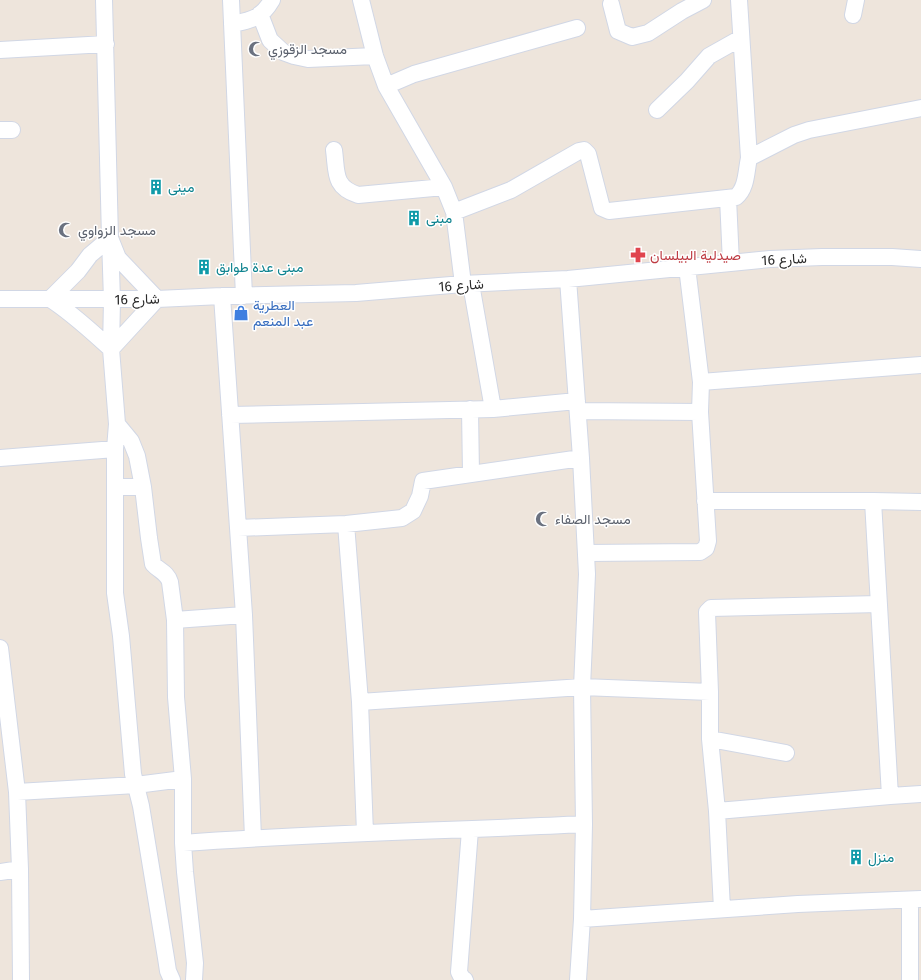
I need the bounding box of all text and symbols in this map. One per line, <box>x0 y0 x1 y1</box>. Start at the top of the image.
mosque icon: مسجد الزقوزي <box>247 40 265 58</box>
place label: مسجد الزقوزي <box>268 41 347 61</box>
building icon: مينى <box>147 178 165 196</box>
place label: مينى <box>168 179 194 196</box>
building icon: مبنى <box>405 209 423 227</box>
place label: مبنى <box>426 210 452 227</box>
mosque icon: مسجد الزواوي <box>57 221 75 239</box>
place label: مسجد الزواوي <box>78 222 156 242</box>
pharmacy icon: صيدلية البيلسان <box>629 246 647 264</box>
place label: صيدلية البيلسان <box>650 247 741 264</box>
street label: شارع 16 <box>761 250 807 271</box>
building icon: مبنى عدة طوابق <box>195 258 213 276</box>
place label: مبنى عدة طوابق <box>216 259 303 276</box>
street label: شارع 16 <box>438 275 484 298</box>
street label: شارع 16 <box>114 291 160 310</box>
place label: العطرية عبد المنعم <box>253 297 313 330</box>
shop icon: العطرية عبد المنعم <box>232 304 250 322</box>
mosque icon: مسجد الصفاء <box>534 510 552 528</box>
place label: مسجد الصفاء <box>555 511 631 528</box>
building icon: منزل <box>847 848 865 866</box>
place label: منزل <box>868 849 894 867</box>

